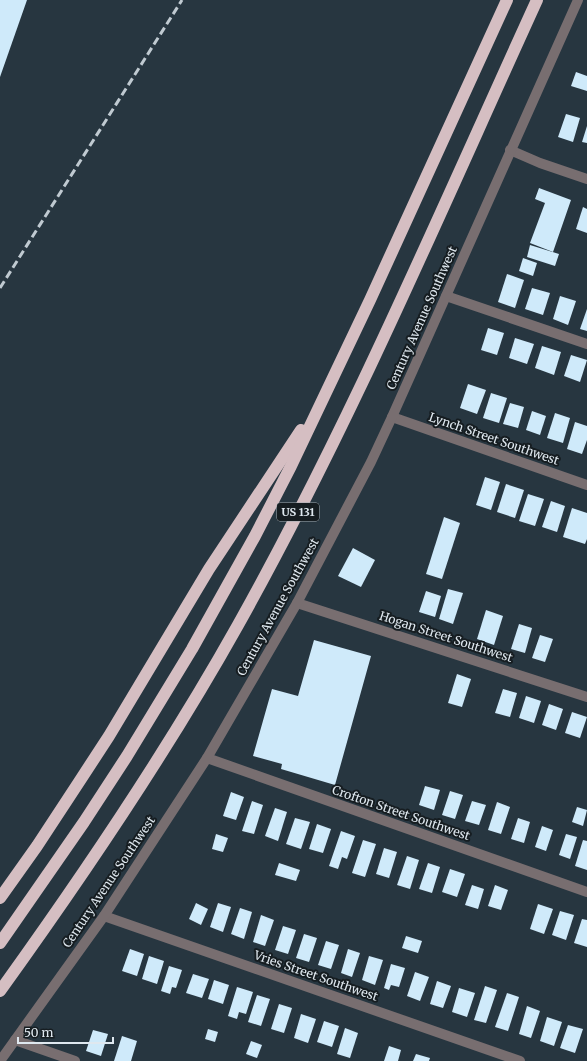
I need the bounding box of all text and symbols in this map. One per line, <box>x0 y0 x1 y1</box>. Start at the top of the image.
street label: Century Avenue Southwest <box>383 244 460 392</box>
street label: Lynch Street Southwest <box>427 409 561 468</box>
road number: US 131 <box>277 503 319 521</box>
street label: Century Avenue Southwest <box>233 535 322 678</box>
street label: Hogan Street Southwest <box>378 608 515 665</box>
street label: Crofton Street Southwest <box>330 782 472 843</box>
street label: Century Avenue Southwest <box>59 813 158 950</box>
street label: Vries Street Southwest <box>251 947 380 1004</box>
scale bar <box>18 1019 113 1045</box>
text: 50 m <box>24 1025 53 1040</box>

